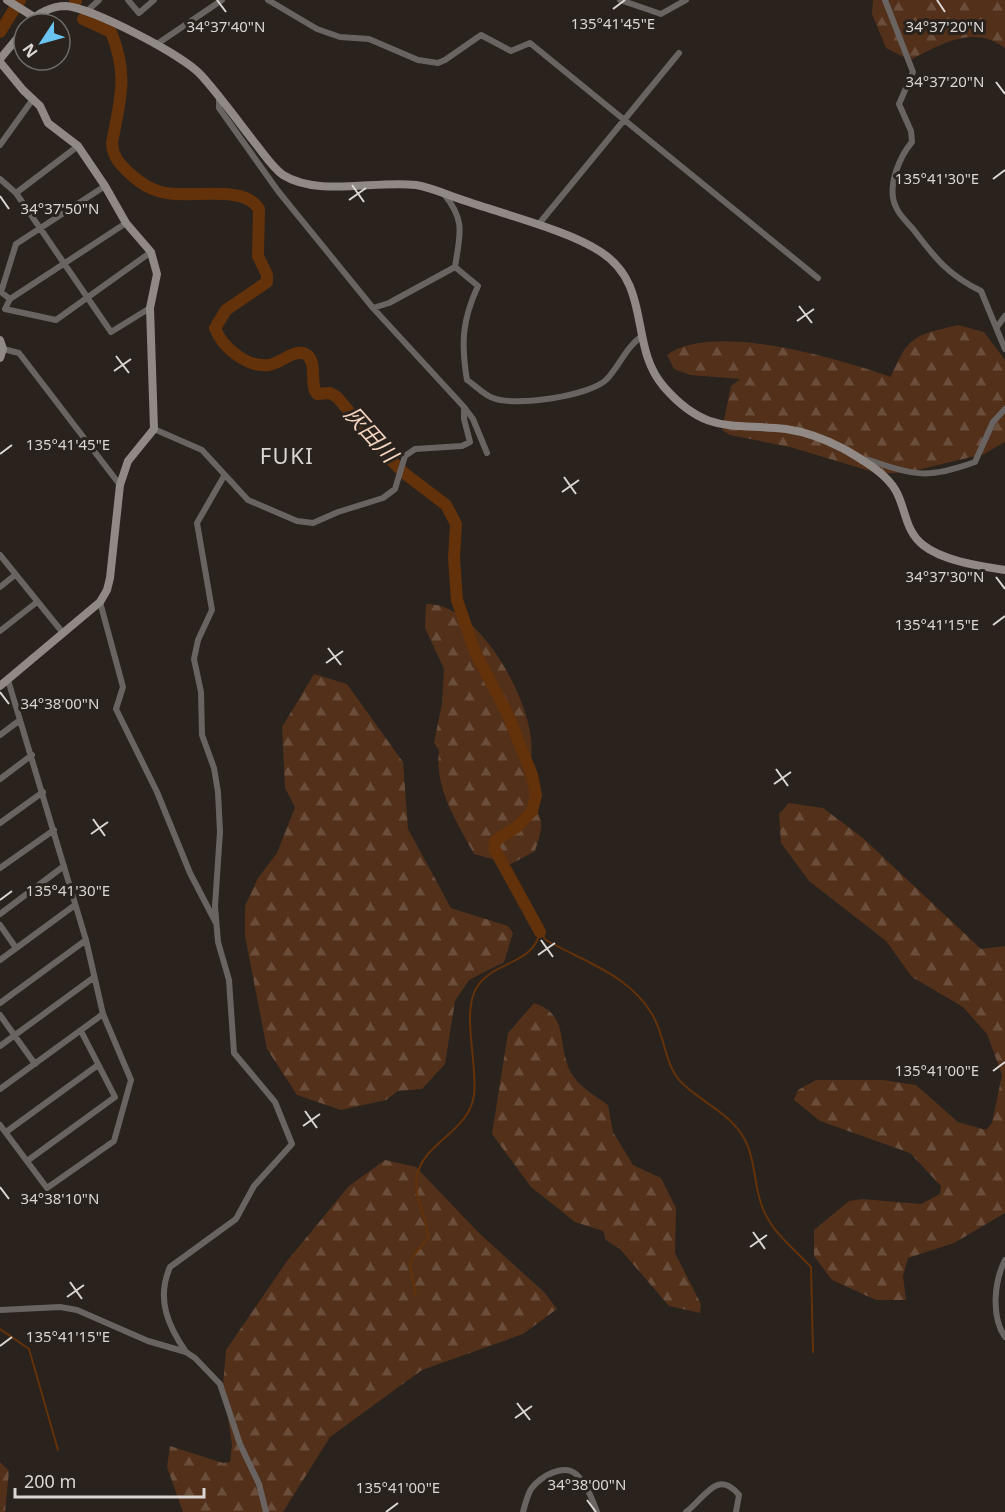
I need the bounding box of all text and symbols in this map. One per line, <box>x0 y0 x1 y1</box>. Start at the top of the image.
north arrow <box>12 12 72 72</box>
text: 135°41'45"E <box>571 13 655 33</box>
text: 34°37'40"N <box>187 16 265 36</box>
text: 34°37'20"N <box>906 16 984 36</box>
text: N <box>17 39 43 63</box>
text: 34°37'20"N <box>906 71 984 91</box>
text: 135°41'30"E <box>895 168 979 188</box>
text: 34°37'50"N <box>21 198 99 218</box>
water label: 灰田川 <box>339 399 406 469</box>
text: 135°41'45"E <box>26 434 110 454</box>
district label: FUKI <box>260 440 314 470</box>
text: 34°37'30"N <box>906 566 984 586</box>
text: 135°41'15"E <box>895 614 979 634</box>
text: 34°38'00"N <box>21 693 99 713</box>
text: 135°41'30"E <box>26 880 110 900</box>
text: 135°41'00"E <box>895 1060 979 1080</box>
text: 34°38'10"N <box>21 1188 99 1208</box>
text: 135°41'15"E <box>26 1326 110 1346</box>
scale bar <box>15 1461 204 1499</box>
text: 200 m <box>24 1469 76 1493</box>
text: 34°38'00"N <box>548 1474 626 1494</box>
text: 135°41'00"E <box>356 1477 440 1497</box>

